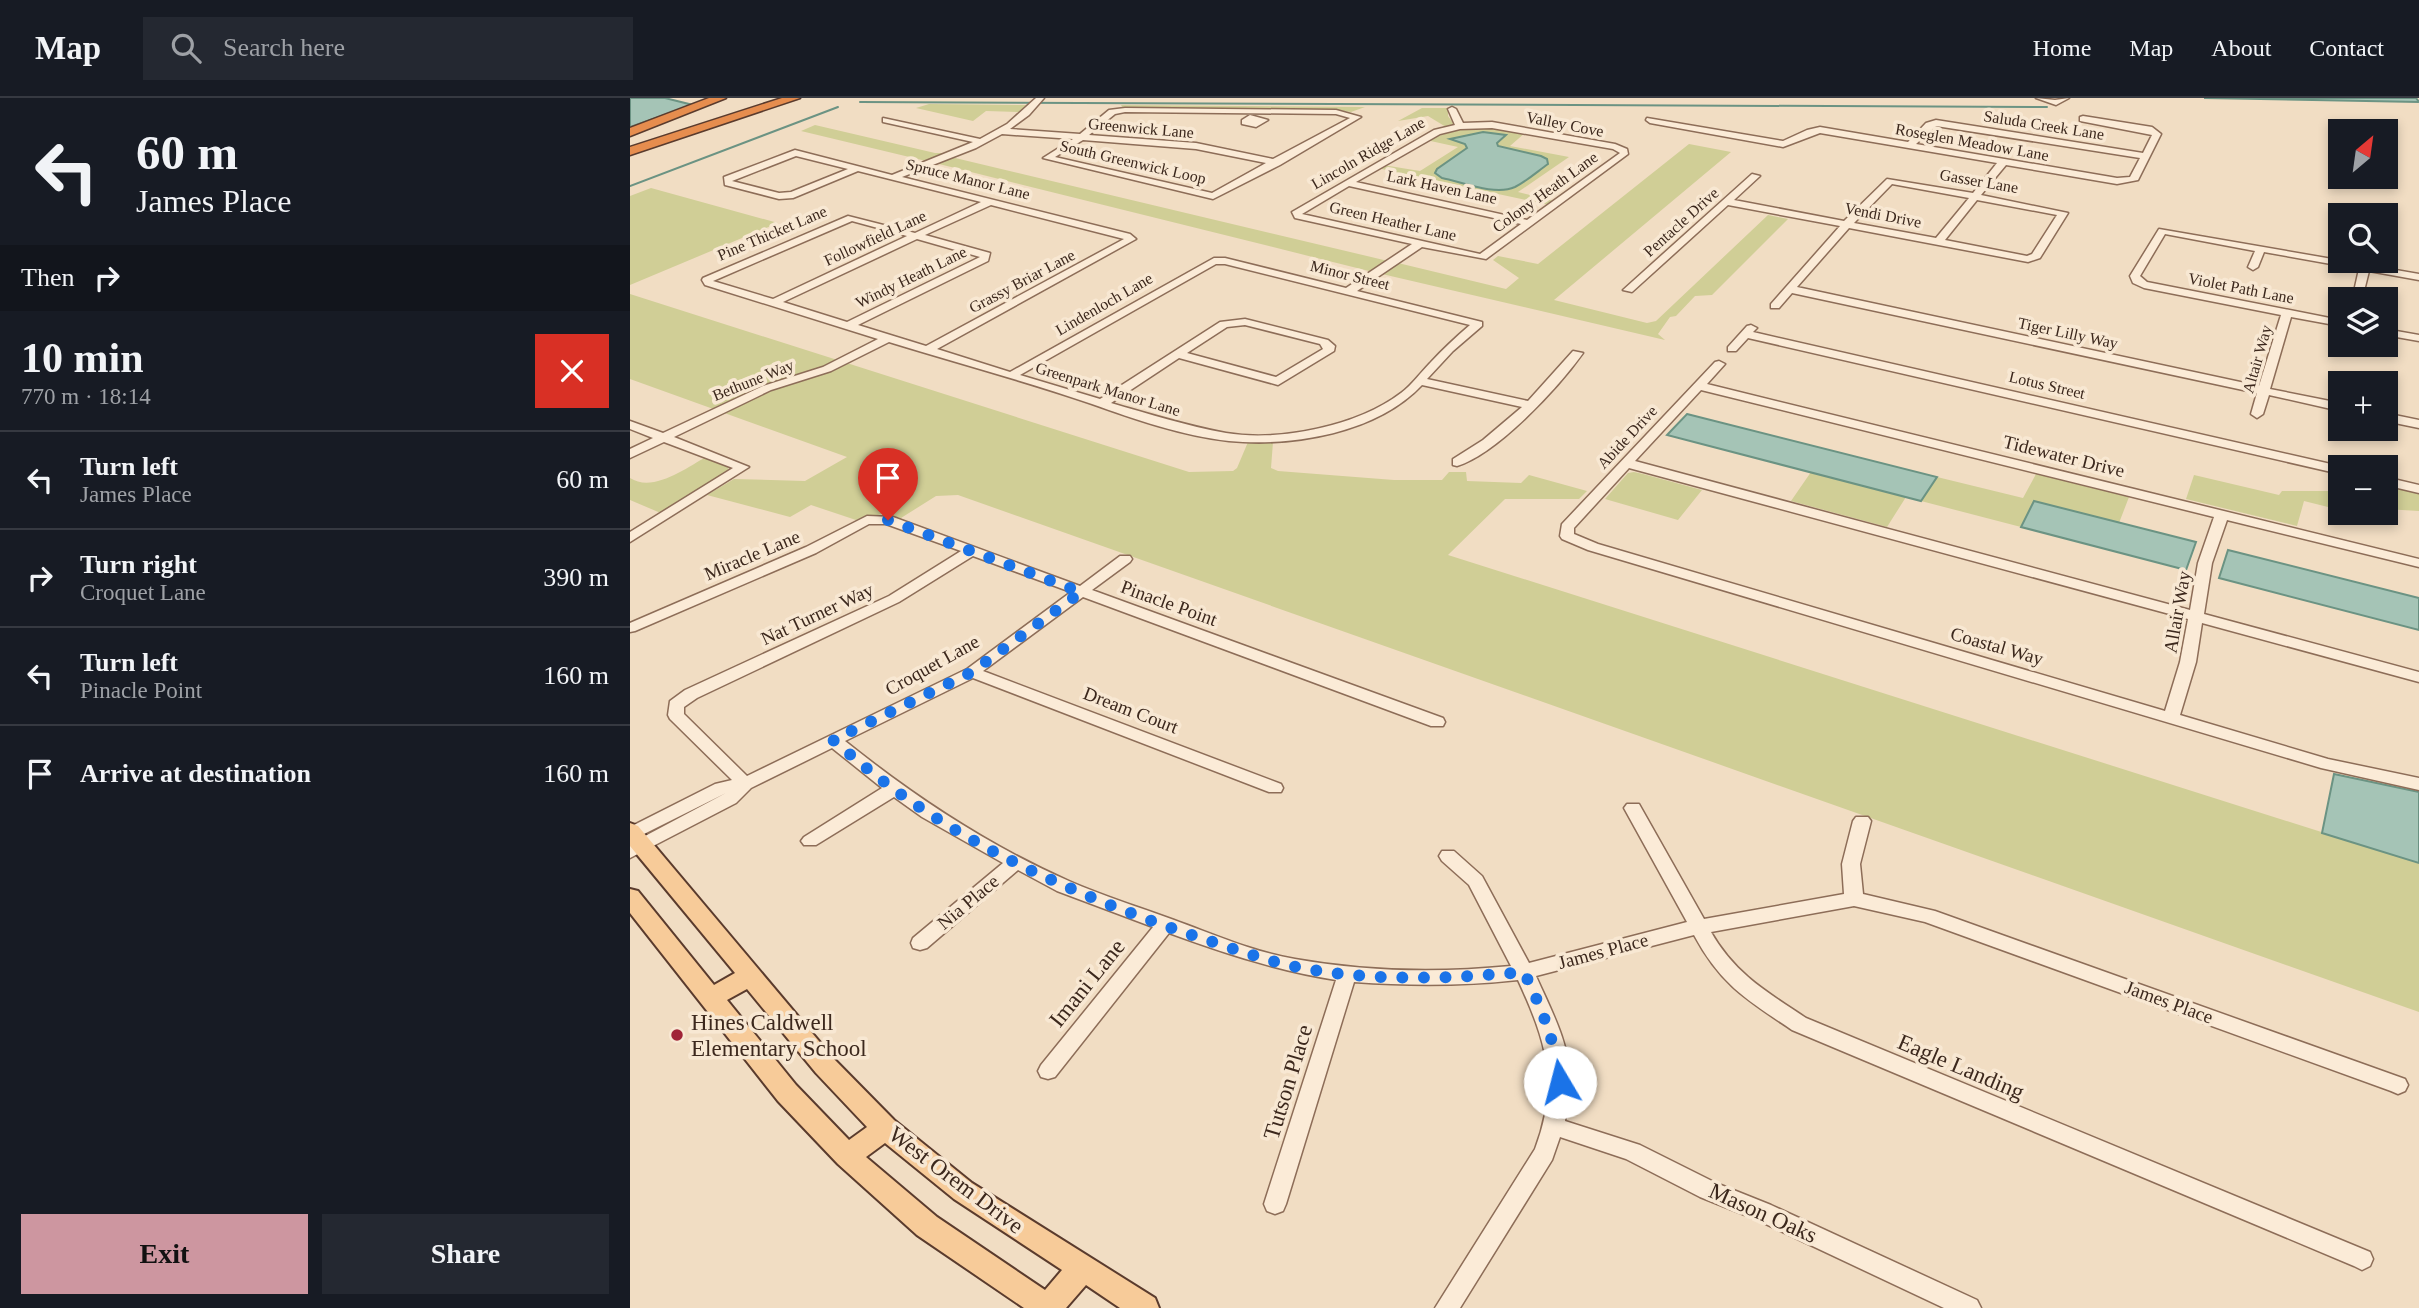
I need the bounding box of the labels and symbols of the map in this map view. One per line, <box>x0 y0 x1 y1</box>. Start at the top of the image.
street label: Saluda Creek Lane <box>1983 107 2105 143</box>
street label: Valley Cove <box>1525 108 1605 141</box>
street label: Lincoln Ridge Lane <box>1308 114 1428 193</box>
street label: Greenwick Lane <box>1087 115 1195 141</box>
north arrow <box>2328 119 2398 189</box>
street label: Roseglen Meadow Lane <box>1894 120 2050 165</box>
street label: South Greenwick Loop <box>1058 137 1208 188</box>
street label: Colony Heath Lane <box>1489 148 1601 237</box>
street label: Spruce Manor Lane <box>904 155 1032 204</box>
street label: Gasser Lane <box>1938 166 2020 196</box>
street label: Lark Haven Lane <box>1385 167 1499 207</box>
street label: Pentacle Drive <box>1640 184 1722 260</box>
street label: Green Heather Lane <box>1328 198 1458 244</box>
street label: Vendi Drive <box>1843 199 1923 231</box>
street label: Pine Thicket Lane <box>715 202 829 264</box>
street label: Followfield Lane <box>821 207 929 269</box>
street label: Windy Heath Lane <box>853 243 970 312</box>
street label: Grassy Briar Lane <box>966 246 1078 317</box>
street label: Minor Street <box>1308 257 1392 293</box>
street label: Lindenloch Lane <box>1053 269 1155 339</box>
street label: Violet Path Lane <box>2187 269 2295 307</box>
street label: Tiger Lilly Way <box>2016 314 2120 353</box>
street label: Altair Way <box>2239 323 2276 395</box>
street label: Bethune Way <box>710 356 796 405</box>
street label: Greenpark Manor Lane <box>1033 359 1182 420</box>
street label: Lotus Street <box>2007 368 2087 402</box>
street label: Abide Drive <box>1594 402 1660 472</box>
street label: Tidewater Drive <box>2001 431 2127 481</box>
pin <box>858 448 918 520</box>
street label: Miracle Lane <box>701 525 803 585</box>
street label: Allair Way <box>2159 569 2195 655</box>
street label: Pinacle Point <box>1118 576 1221 630</box>
street label: Nat Turner Way <box>757 579 877 649</box>
street label: Coastal Way <box>1948 623 2046 669</box>
street label: Croquet Lane <box>881 631 983 699</box>
street label: Dream Court <box>1081 682 1182 738</box>
street label: Nia Place <box>933 870 1003 934</box>
street label: James Place <box>1556 929 1650 973</box>
street label: Imani Lane <box>1044 934 1130 1032</box>
street label: James Place <box>2122 976 2216 1028</box>
place label: Hines Caldwell Elementary School <box>691 1010 867 1061</box>
street label: Tutson Place <box>1259 1022 1317 1142</box>
marker: Hines Caldwell Elementary School <box>669 1027 685 1043</box>
street label: Eagle Landing <box>1894 1029 2028 1105</box>
position arrow <box>1523 1045 1597 1119</box>
street label: West Orem Drive <box>884 1121 1028 1239</box>
street label: Mason Oaks <box>1705 1178 1821 1248</box>

